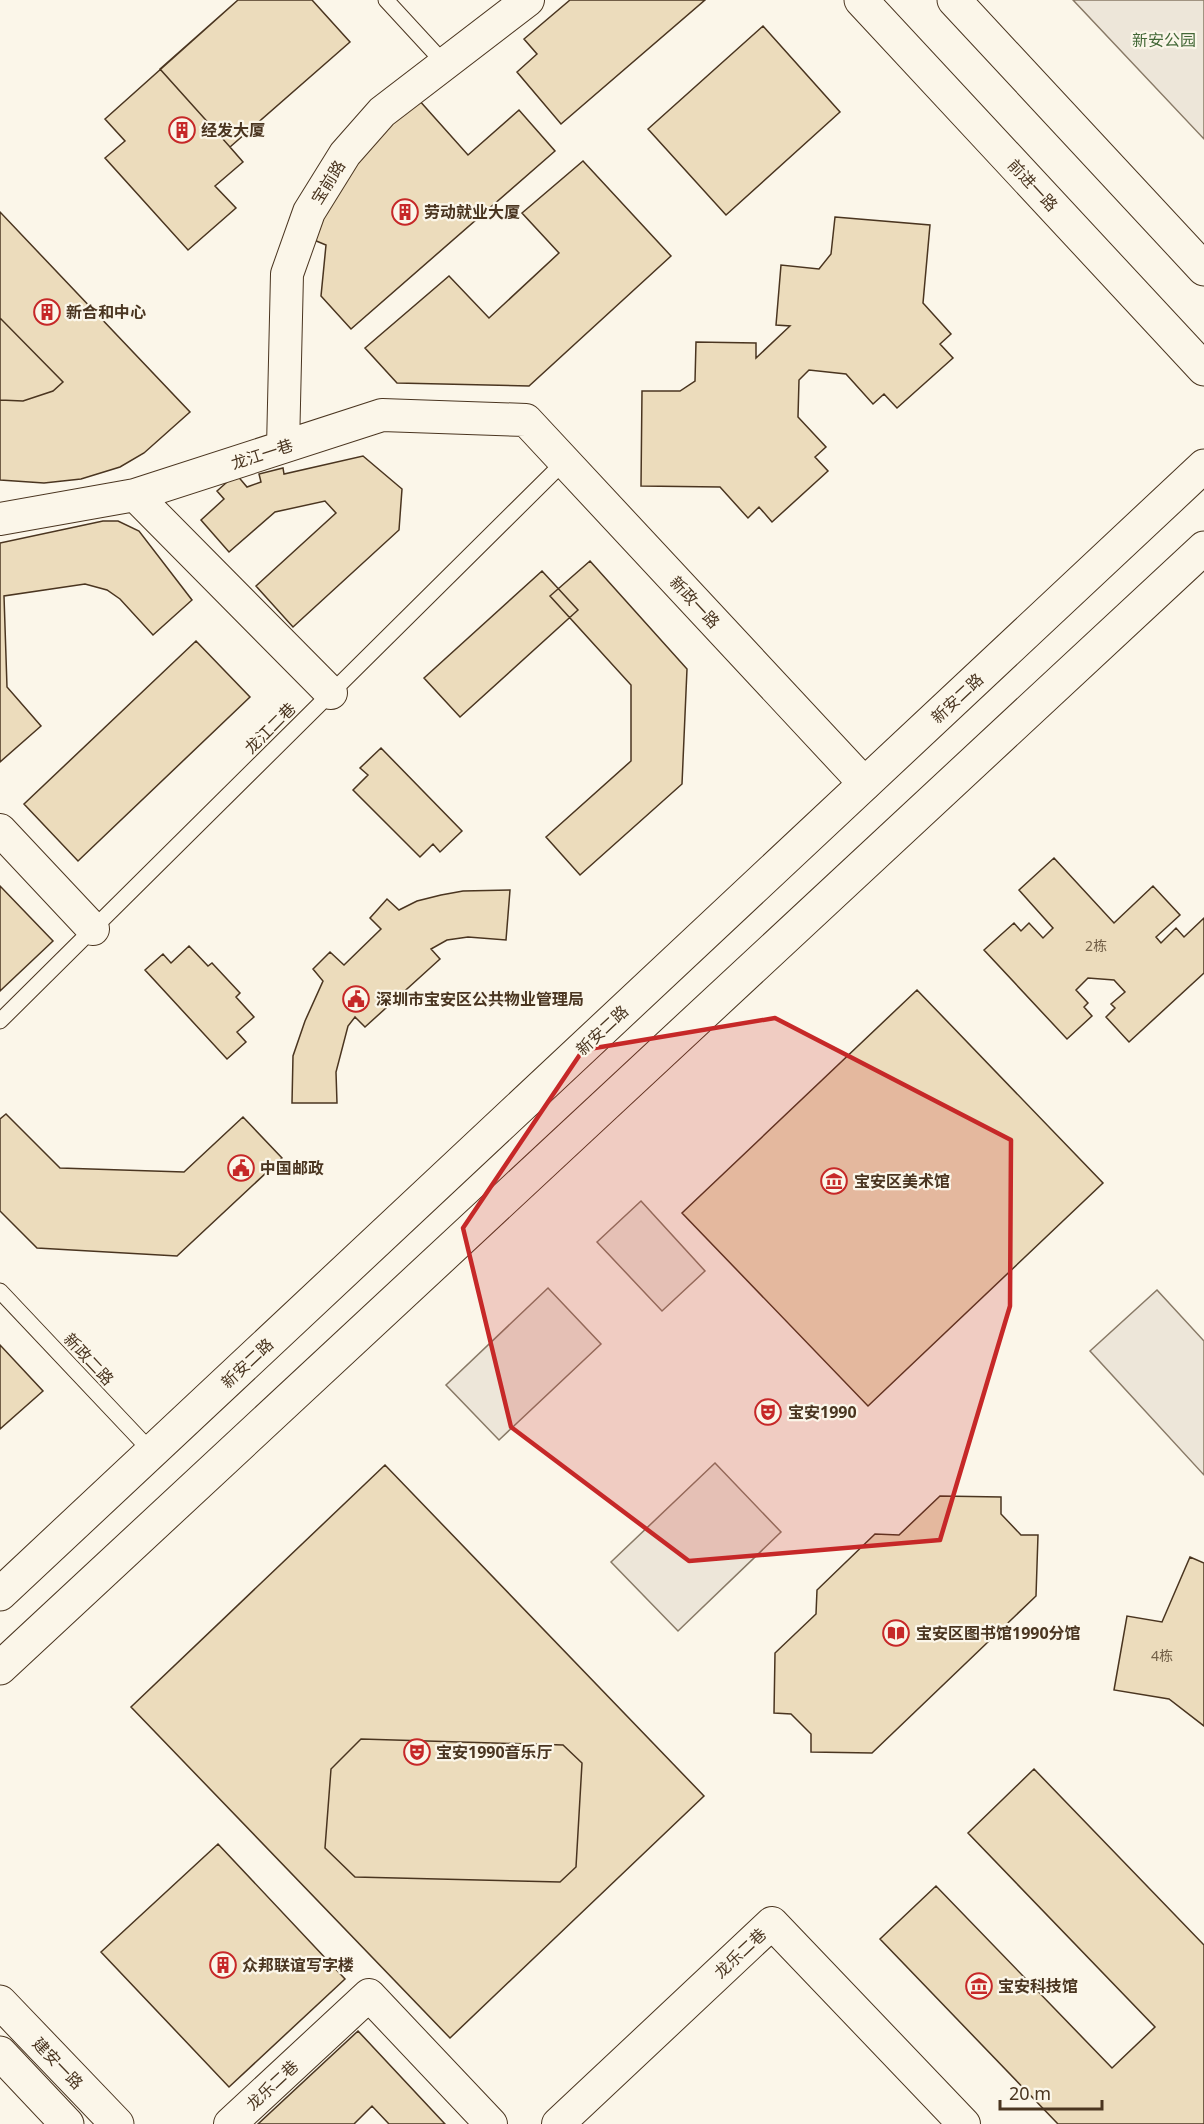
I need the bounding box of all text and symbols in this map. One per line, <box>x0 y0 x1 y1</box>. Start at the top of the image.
park label: 新安公园 <box>1132 29 1196 51</box>
building icon: 经发大厦 <box>167 115 197 145</box>
place label: 经发大厦 <box>201 119 265 141</box>
street label: 前进一路 <box>1003 154 1063 216</box>
street label: 宝前路 <box>306 156 350 208</box>
building icon: 劳动就业大厦 <box>390 197 420 227</box>
place label: 劳动就业大厦 <box>424 201 520 223</box>
building icon: 新合和中心 <box>32 297 62 327</box>
place label: 新合和中心 <box>66 301 146 323</box>
street label: 龙江一巷 <box>228 434 296 474</box>
street label: 新政一路 <box>665 571 725 633</box>
street label: 新安二路 <box>926 668 988 728</box>
street label: 龙江二巷 <box>240 698 300 758</box>
house number: 2栋 <box>1085 936 1107 955</box>
public building icon: 深圳市宝安区公共物业管理局 <box>341 984 371 1014</box>
place label: 深圳市宝安区公共物业管理局 <box>376 988 584 1010</box>
street label: 新安二路 <box>571 1000 633 1060</box>
public building icon: 中国邮政 <box>226 1153 256 1183</box>
place label: 中国邮政 <box>260 1157 324 1179</box>
museum icon: 宝安区美术馆 <box>819 1166 849 1196</box>
place label: 宝安区美术馆 <box>854 1170 950 1192</box>
street label: 新政二路 <box>59 1328 119 1390</box>
street label: 新安二路 <box>216 1333 278 1393</box>
theatre icon: 宝安1990 <box>753 1397 783 1427</box>
place label: 宝安1990 <box>788 1401 857 1423</box>
library icon: 宝安区图书馆1990分馆 <box>881 1618 911 1648</box>
place label: 宝安区图书馆1990分馆 <box>916 1622 1081 1644</box>
house number: 4栋 <box>1151 1646 1173 1665</box>
theatre icon: 宝安1990音乐厅 <box>402 1737 432 1767</box>
place label: 宝安1990音乐厅 <box>436 1741 553 1763</box>
street label: 龙乐二巷 <box>709 1923 771 1983</box>
building icon: 众邦联谊写字楼 <box>208 1950 238 1980</box>
place label: 众邦联谊写字楼 <box>242 1954 354 1976</box>
museum icon: 宝安科技馆 <box>964 1971 994 2001</box>
place label: 宝安科技馆 <box>998 1975 1078 1997</box>
street label: 建安一路 <box>28 2032 88 2094</box>
street label: 龙乐二巷 <box>241 2055 303 2115</box>
scale bar <box>1000 2073 1102 2111</box>
text: 20 m <box>1009 2081 1051 2105</box>

